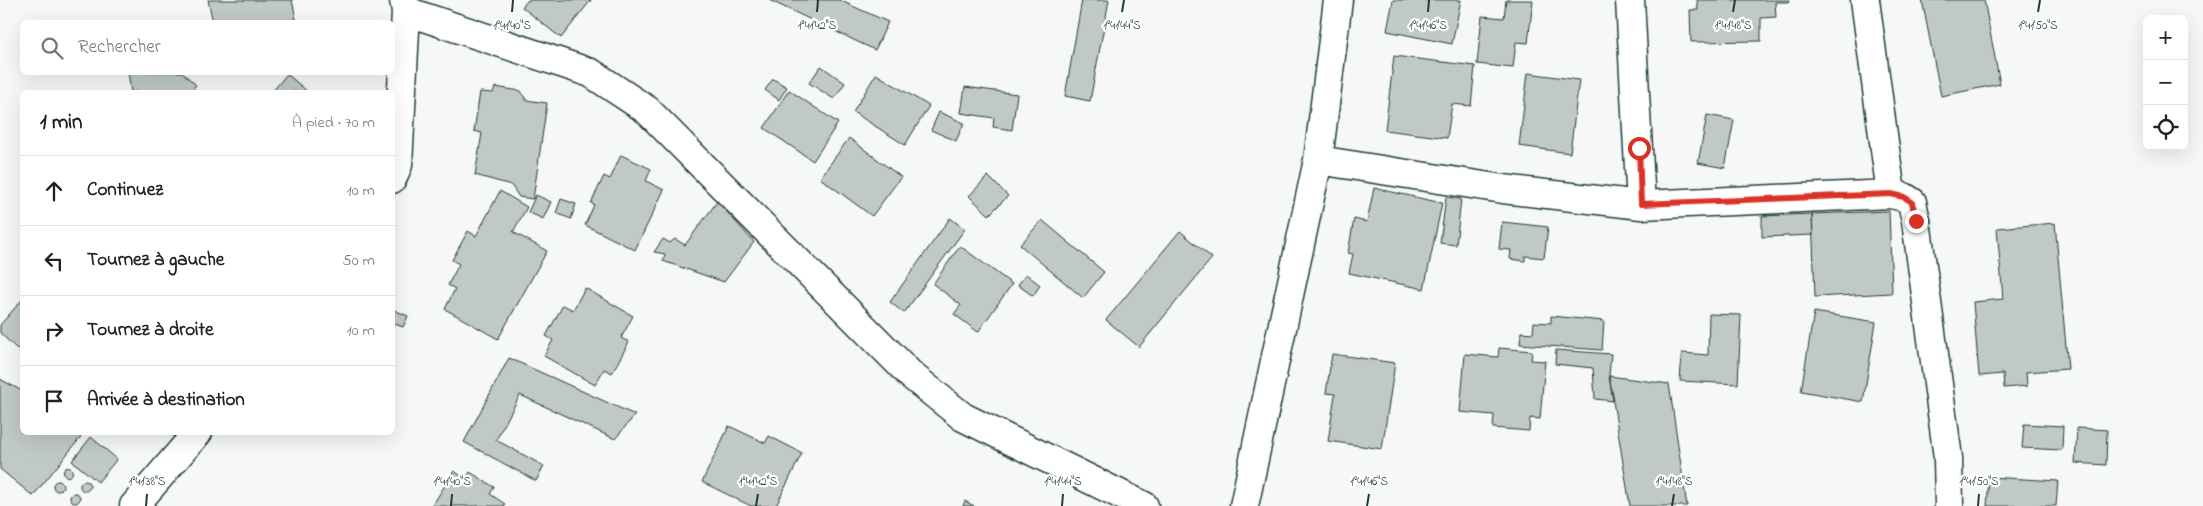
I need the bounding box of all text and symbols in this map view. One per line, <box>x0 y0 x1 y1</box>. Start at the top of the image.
map controls <box>2143 15 2188 150</box>
button: + <box>2143 15 2188 60</box>
text: 1°41'40"S <box>493 17 531 35</box>
text: 1°41'42"S <box>798 17 837 35</box>
text: 1°41'44"S <box>1103 17 1141 35</box>
text: 1°41'46"S <box>1409 17 1447 35</box>
text: 1°41'48"S <box>1714 17 1752 35</box>
text: 1°41'50"S <box>2018 17 2058 35</box>
search box <box>20 20 395 75</box>
icon: search <box>38 34 66 62</box>
text: Rechercher <box>78 34 161 61</box>
button: − <box>2143 60 2188 105</box>
button: locate <box>2143 105 2188 150</box>
text: 1 min <box>40 108 82 138</box>
text: À pied · 70 m <box>292 111 375 135</box>
route start <box>1628 137 1651 160</box>
icon: ahead <box>40 177 68 205</box>
text: Continuez <box>87 177 163 204</box>
text: 10 m <box>347 179 375 203</box>
route end <box>1905 210 1928 233</box>
icon: left <box>40 247 68 275</box>
text: Tournez à gauche <box>87 247 224 274</box>
text: 50 m <box>343 249 375 273</box>
icon: right <box>40 317 68 345</box>
text: Tournez à droite <box>87 317 213 344</box>
text: 10 m <box>347 319 375 343</box>
icon: arrive <box>40 387 68 415</box>
text: Arrivée à destination <box>87 387 245 414</box>
text: 1°41'38"S <box>128 473 166 491</box>
text: 1°41'40"S <box>433 473 471 491</box>
text: 1°41'42"S <box>739 473 778 491</box>
text: 1°41'44"S <box>1044 473 1082 491</box>
text: 1°41'46"S <box>1350 473 1388 491</box>
text: 1°41'48"S <box>1655 473 1693 491</box>
text: 1°41'50"S <box>1959 473 1999 491</box>

